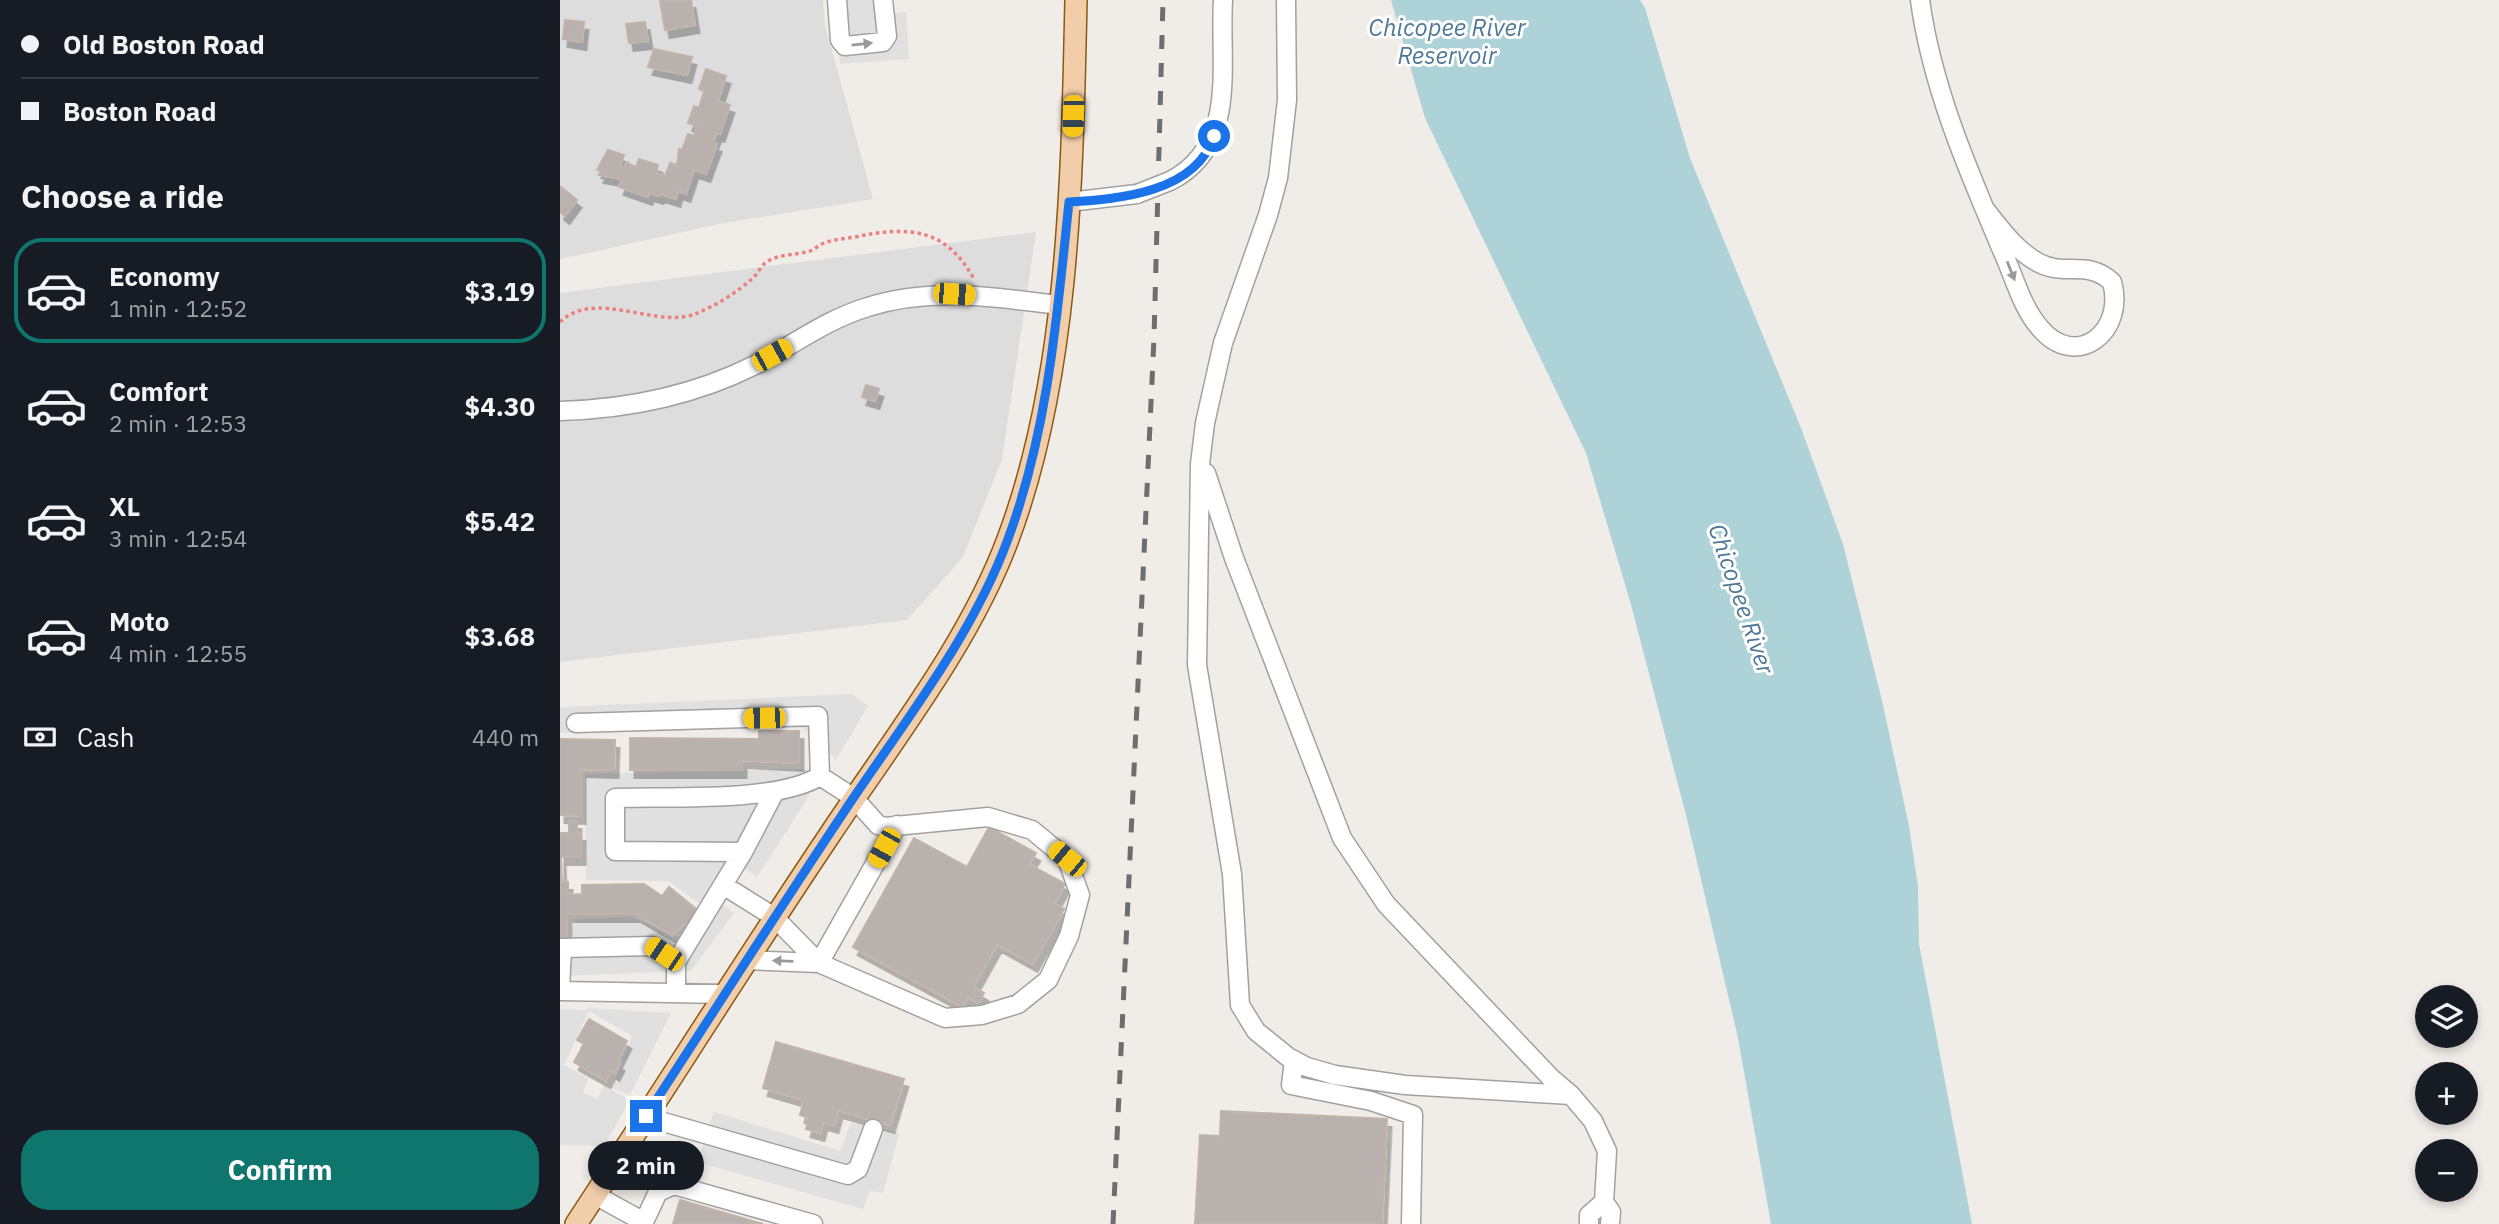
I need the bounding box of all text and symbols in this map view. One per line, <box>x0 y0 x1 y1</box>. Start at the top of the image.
water label: Chicopee River Reservoir <box>1369 11 1527 71</box>
text: Old Boston Road <box>63 27 265 61</box>
one-way arrow <box>851 39 873 50</box>
text: Boston Road <box>63 94 216 128</box>
car <box>1062 95 1085 137</box>
route start <box>1198 120 1230 152</box>
text: Choose a ride <box>21 175 224 217</box>
icon: car <box>25 259 88 322</box>
text: Economy <box>109 259 220 293</box>
one-way arrow <box>2006 261 2017 282</box>
text: $3.19 <box>465 274 535 308</box>
car <box>933 282 976 306</box>
text: 1 min · 12:52 <box>109 293 247 323</box>
car <box>749 336 796 374</box>
icon: car <box>25 374 88 437</box>
text: Comfort <box>109 374 208 408</box>
text: $4.30 <box>465 389 535 423</box>
text: 2 min · 12:53 <box>109 408 247 438</box>
icon: car <box>25 489 88 552</box>
text: XL <box>109 489 140 523</box>
text: $5.42 <box>465 504 535 538</box>
water label: Chicopee River <box>1701 519 1783 679</box>
text: 3 min · 12:54 <box>109 523 247 553</box>
icon: car <box>25 604 88 667</box>
text: Moto <box>109 604 169 638</box>
text: $3.68 <box>465 619 535 653</box>
text: 4 min · 12:55 <box>109 638 247 668</box>
car <box>743 707 786 729</box>
icon: cash <box>21 718 59 756</box>
text: Cash <box>77 720 134 754</box>
text: 440 m <box>472 722 539 752</box>
car <box>865 825 904 871</box>
car <box>1045 837 1090 881</box>
car <box>641 934 688 974</box>
one-way arrow <box>771 956 793 967</box>
map controls <box>2415 985 2478 1202</box>
button: layers <box>2415 985 2478 1048</box>
button: + <box>2415 1062 2478 1125</box>
route end <box>630 1100 662 1132</box>
button: Confirm <box>21 1130 539 1210</box>
button: − <box>2415 1139 2478 1202</box>
callout: 2 min <box>588 1140 704 1190</box>
text: 2 min <box>616 1150 676 1180</box>

